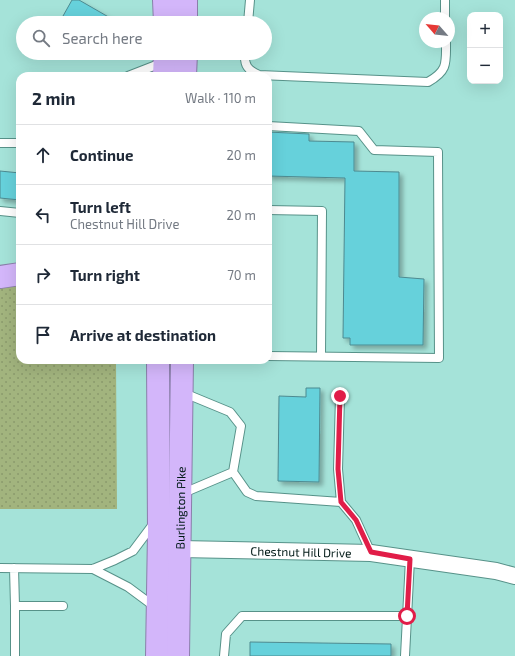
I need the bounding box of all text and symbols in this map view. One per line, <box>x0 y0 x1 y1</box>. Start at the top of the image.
north arrow <box>419 12 455 48</box>
map controls <box>467 12 503 84</box>
button: + <box>467 12 503 48</box>
search box <box>16 16 272 60</box>
icon: search <box>30 27 52 49</box>
text: Search here <box>62 29 143 47</box>
button: − <box>467 48 503 84</box>
text: 2 min <box>32 88 75 108</box>
text: Walk · 110 m <box>185 90 256 106</box>
icon: ahead <box>32 144 54 166</box>
text: Continue <box>70 146 133 164</box>
text: 20 m <box>227 147 256 163</box>
text: Turn left <box>70 198 131 216</box>
icon: left <box>32 204 54 226</box>
text: 20 m <box>227 207 256 223</box>
text: Chestnut Hill Drive <box>70 216 179 232</box>
icon: right <box>32 264 54 286</box>
text: Turn right <box>70 266 140 284</box>
text: 70 m <box>227 267 256 283</box>
icon: arrive <box>32 324 54 346</box>
text: Arrive at destination <box>70 326 216 344</box>
route end <box>331 387 349 405</box>
street label: Burlington Pike <box>172 466 188 550</box>
street label: Chestnut Hill Drive <box>250 543 352 560</box>
route start <box>398 607 416 625</box>

